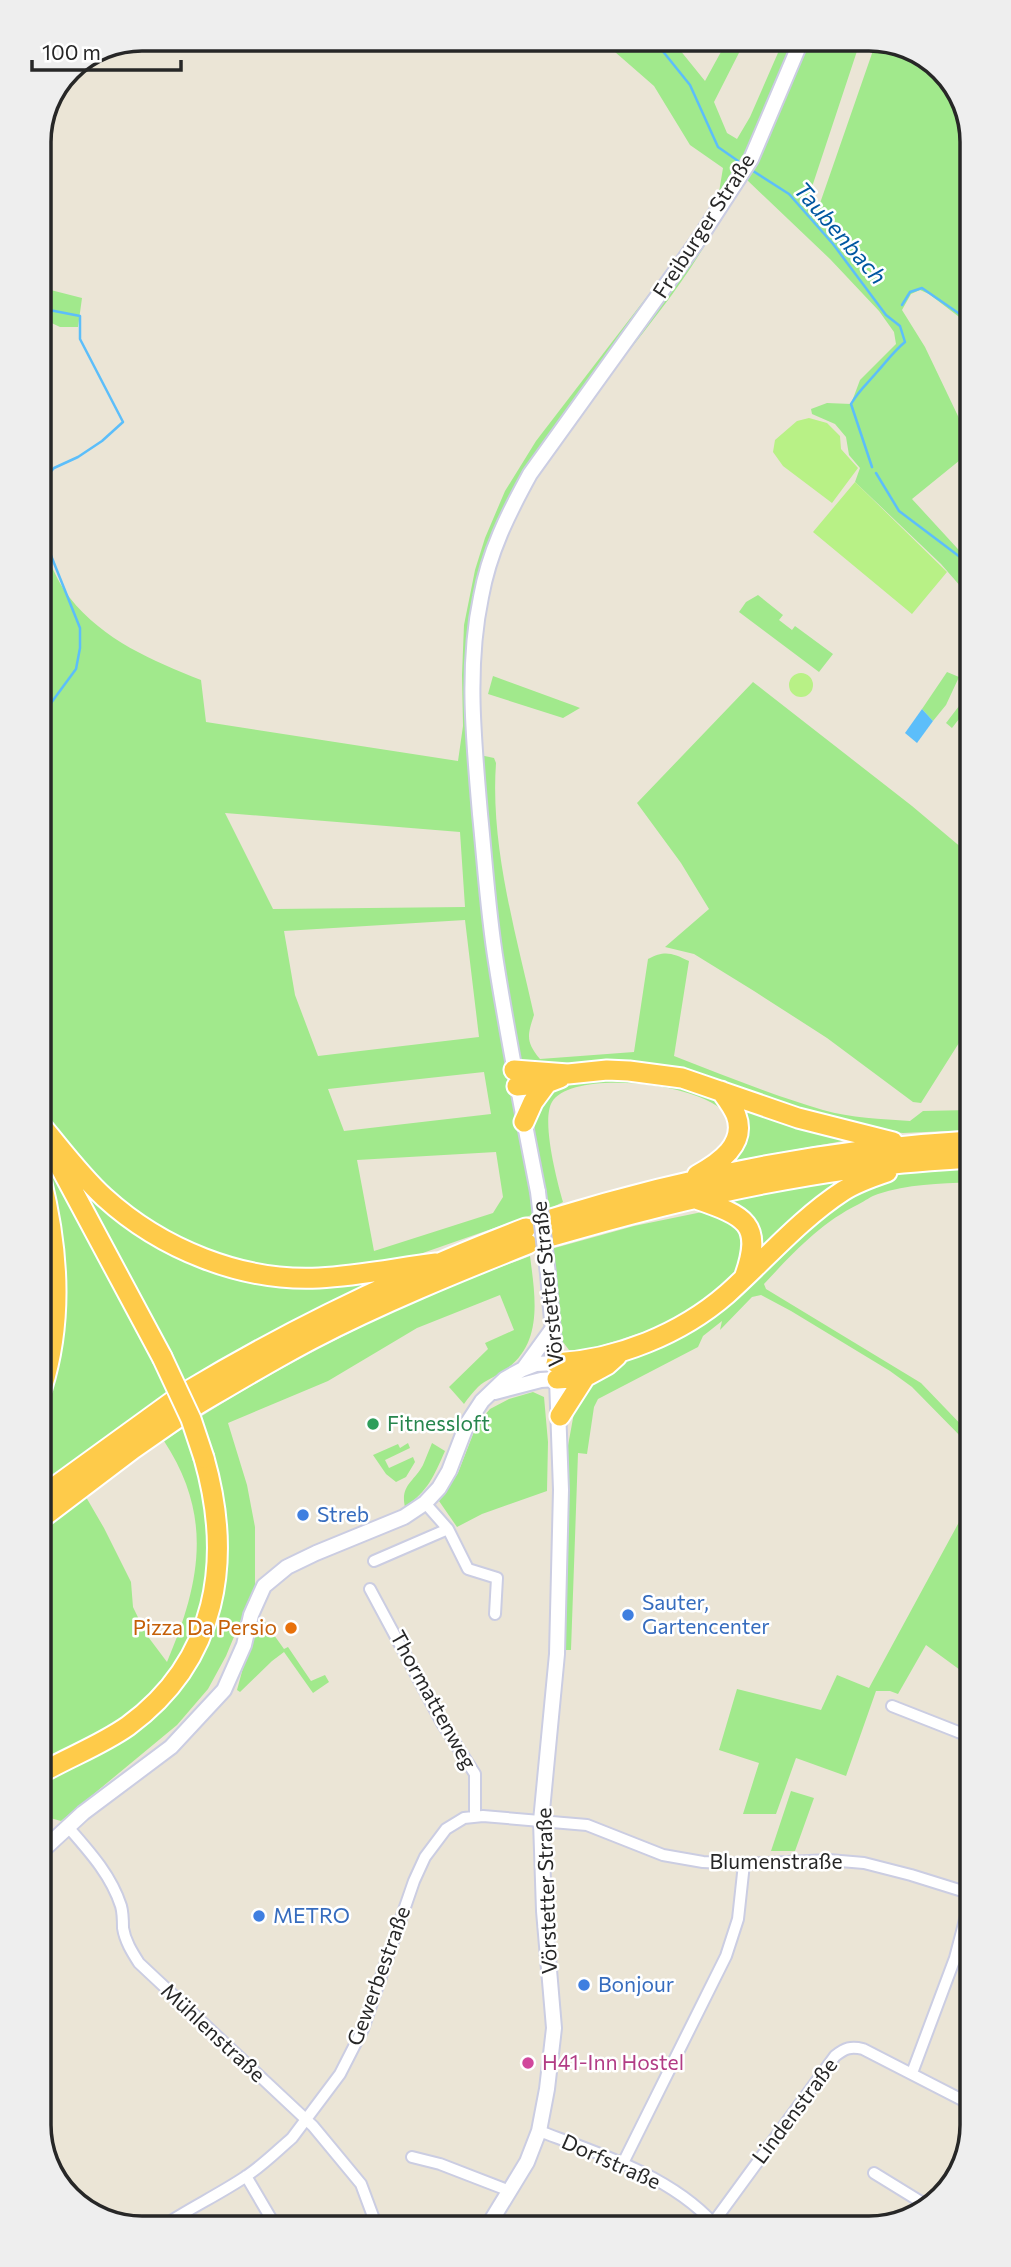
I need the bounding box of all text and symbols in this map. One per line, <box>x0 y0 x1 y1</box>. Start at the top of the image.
scale bar <box>32 28 180 72</box>
text: 100 m <box>42 39 101 64</box>
street label: Freiburger Straße <box>647 148 759 302</box>
water label: Taubenbach <box>789 175 893 289</box>
street label: Vörstetter Straße <box>525 1200 568 1368</box>
place label: Fitnessloft <box>387 1410 490 1435</box>
marker: Fitnessloft <box>365 1416 381 1432</box>
place label: Streb <box>317 1501 369 1526</box>
marker: Streb <box>295 1507 311 1523</box>
place label: Sauter, Gartencenter <box>642 1589 770 1638</box>
marker: Sauter, Gartencenter <box>620 1607 636 1623</box>
place label: Pizza Da Persio <box>133 1614 277 1639</box>
marker: Pizza Da Persio <box>283 1620 299 1636</box>
street label: Thormattenweg <box>386 1626 483 1773</box>
street label: Vörstetter Straße <box>530 1807 561 1975</box>
street label: Blumenstraße <box>709 1848 843 1873</box>
place label: METRO <box>273 1902 350 1927</box>
street label: Gewerbestraße <box>341 1902 414 2049</box>
marker: METRO <box>251 1908 267 1924</box>
place label: Bonjour <box>598 1971 674 1996</box>
street label: Mühlenstraße <box>157 1977 271 2087</box>
marker: Bonjour <box>576 1977 592 1993</box>
place label: H41-Inn Hostel <box>542 2049 684 2074</box>
street label: Lindenstraße <box>746 2052 842 2168</box>
marker: H41-Inn Hostel <box>520 2055 536 2071</box>
street label: Dorfstraße <box>558 2128 665 2193</box>

